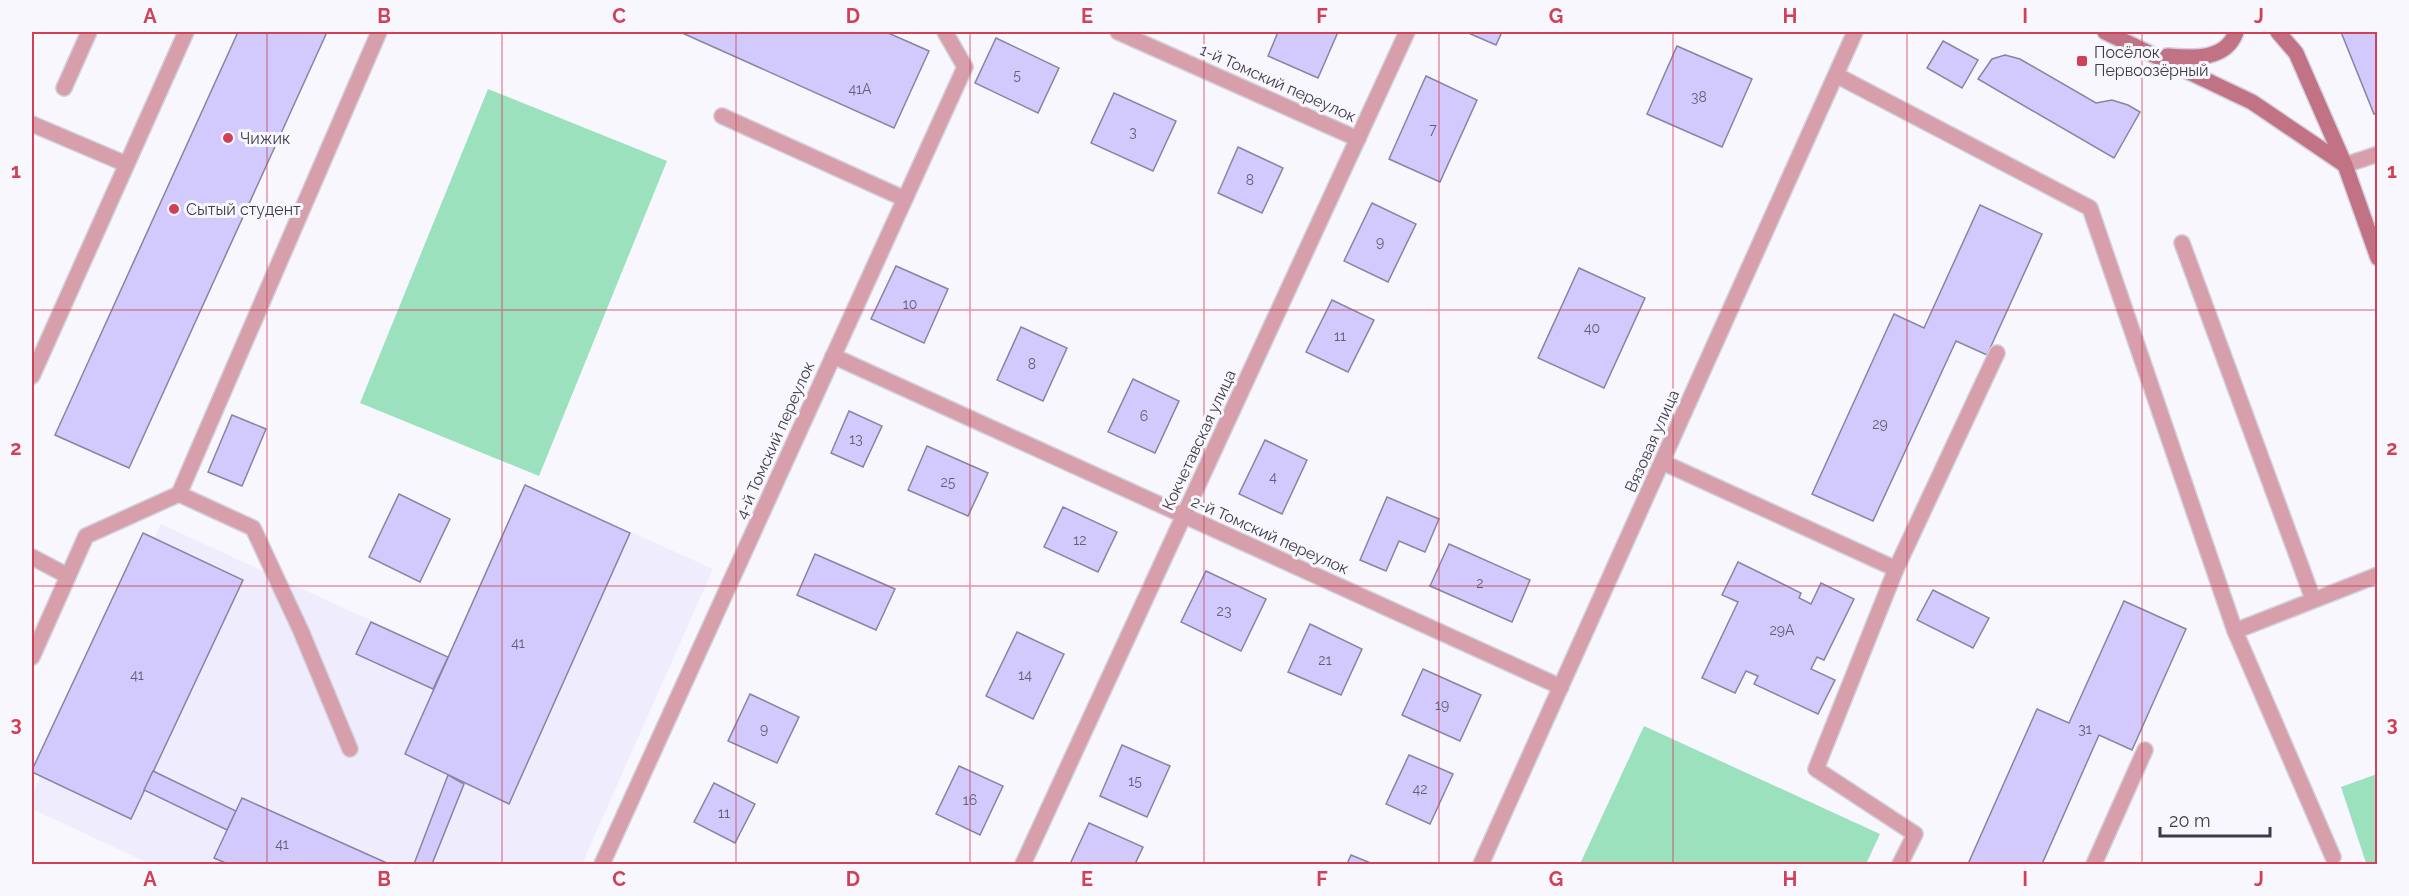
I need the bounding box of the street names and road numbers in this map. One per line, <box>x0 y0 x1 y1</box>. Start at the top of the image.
street label: 1-й Томский переулок <box>1197 40 1359 126</box>
street label: 4-й Томский переулок <box>732 358 818 522</box>
street label: Кокчетавская улица <box>1158 367 1240 513</box>
street label: Вязовая улица <box>1621 387 1683 495</box>
street label: 2-й Томский переулок <box>1188 492 1352 578</box>

